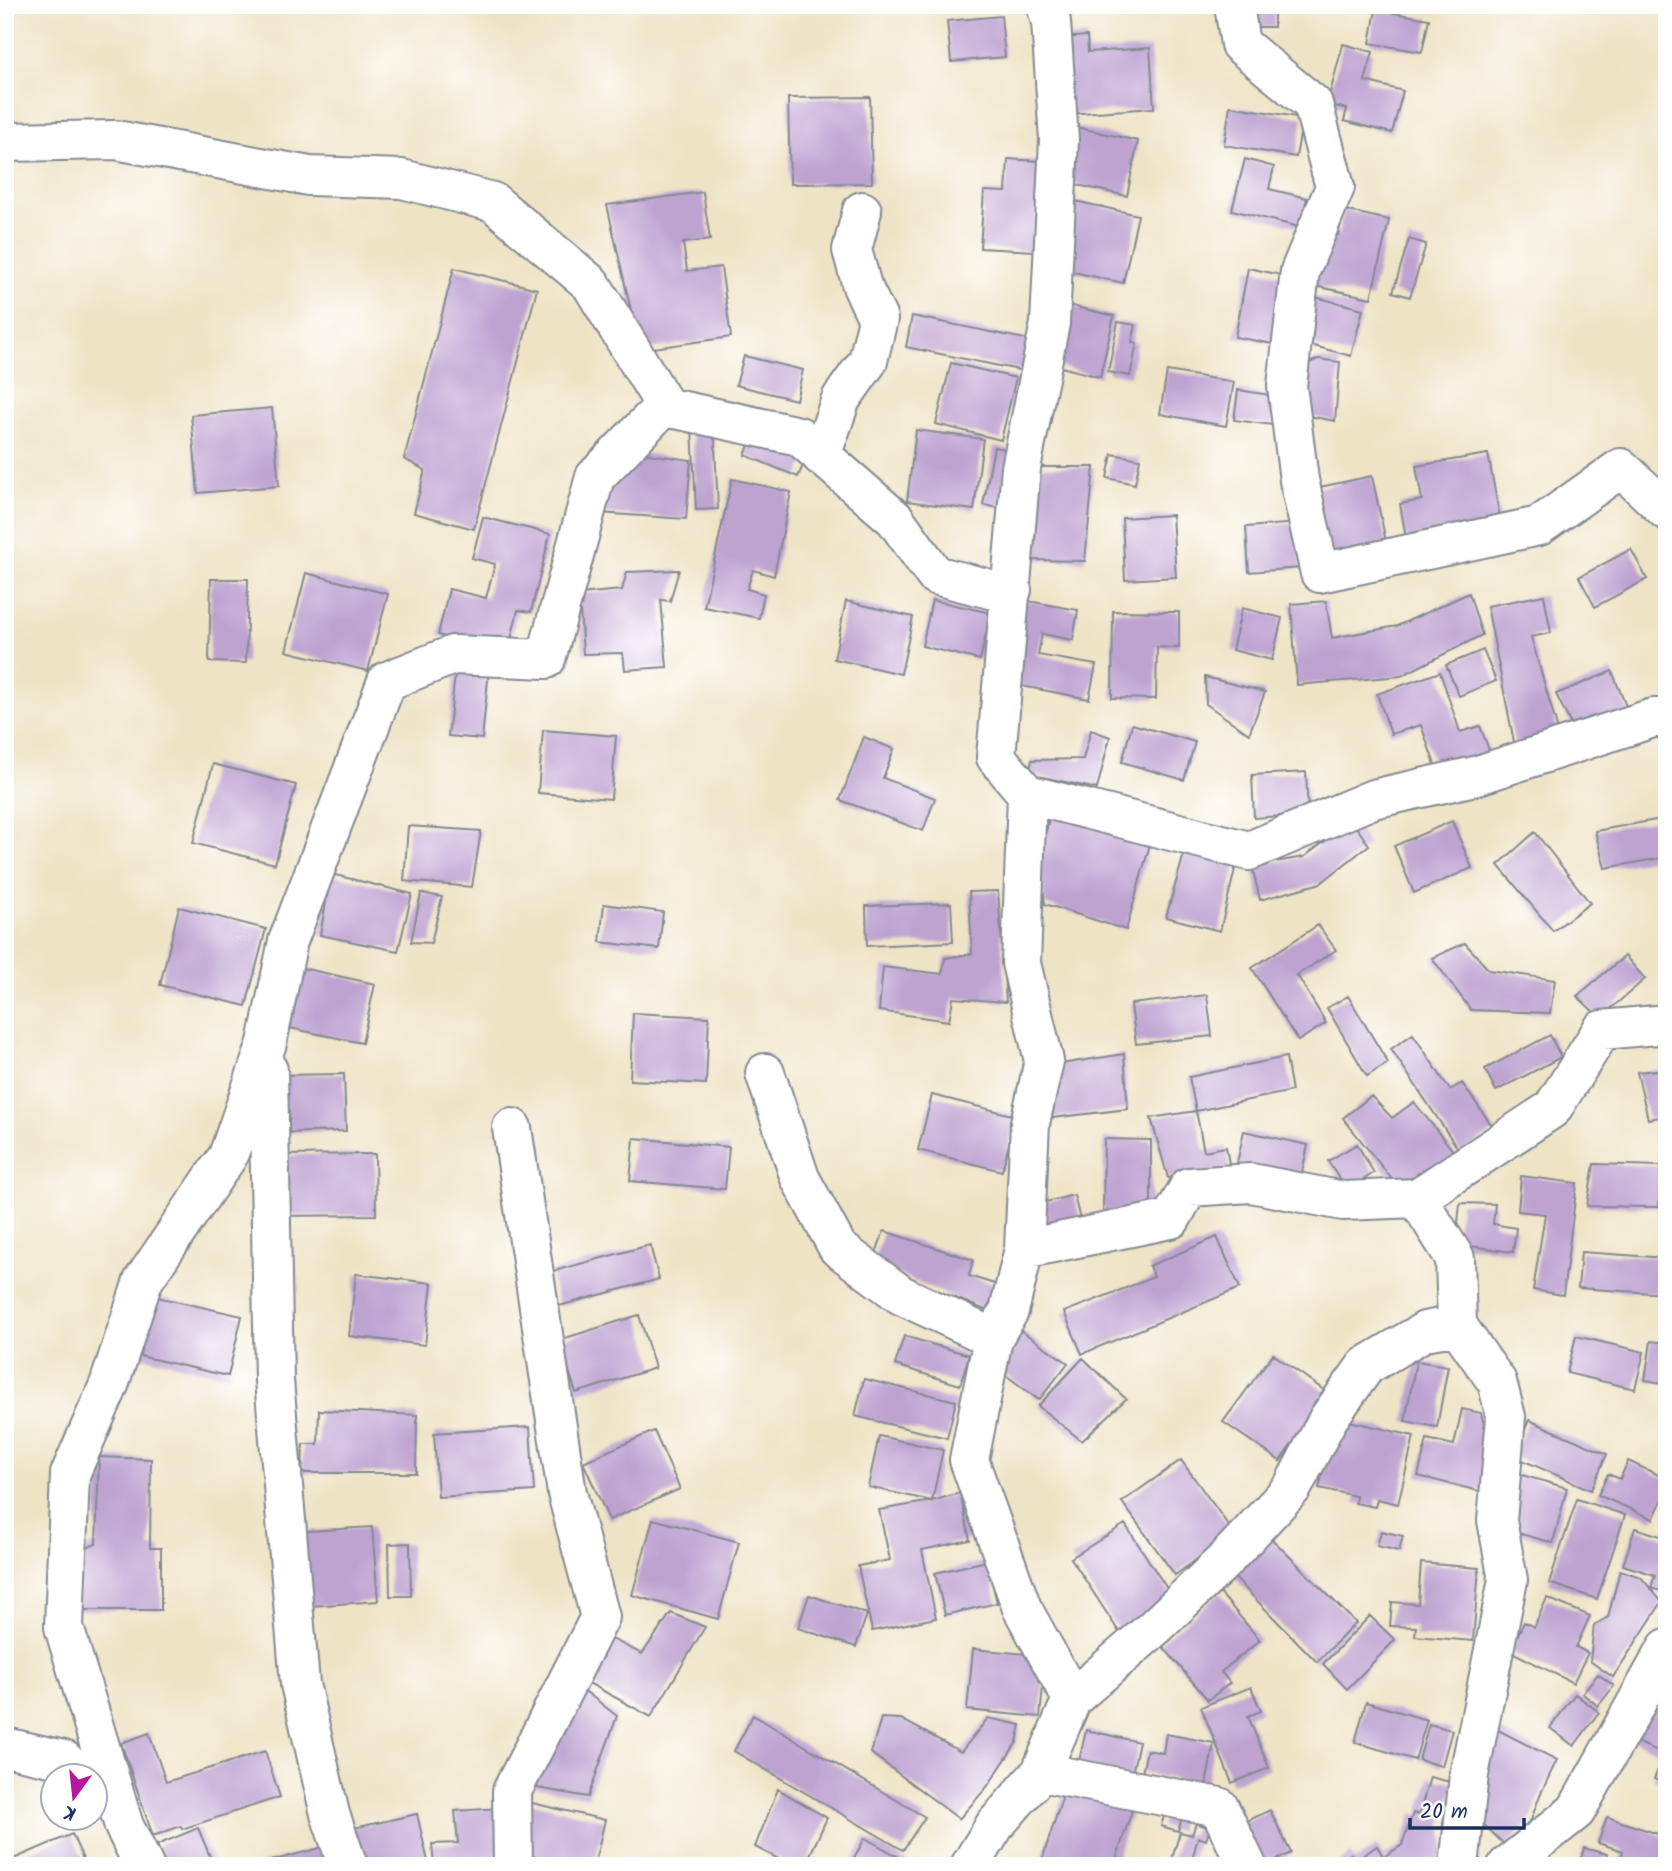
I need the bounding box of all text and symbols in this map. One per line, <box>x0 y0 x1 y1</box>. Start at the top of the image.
north arrow <box>38 1762 108 1832</box>
scale bar <box>1410 1787 1523 1831</box>
text: K <box>61 1796 80 1827</box>
text: 20 m <box>1420 1796 1468 1829</box>

